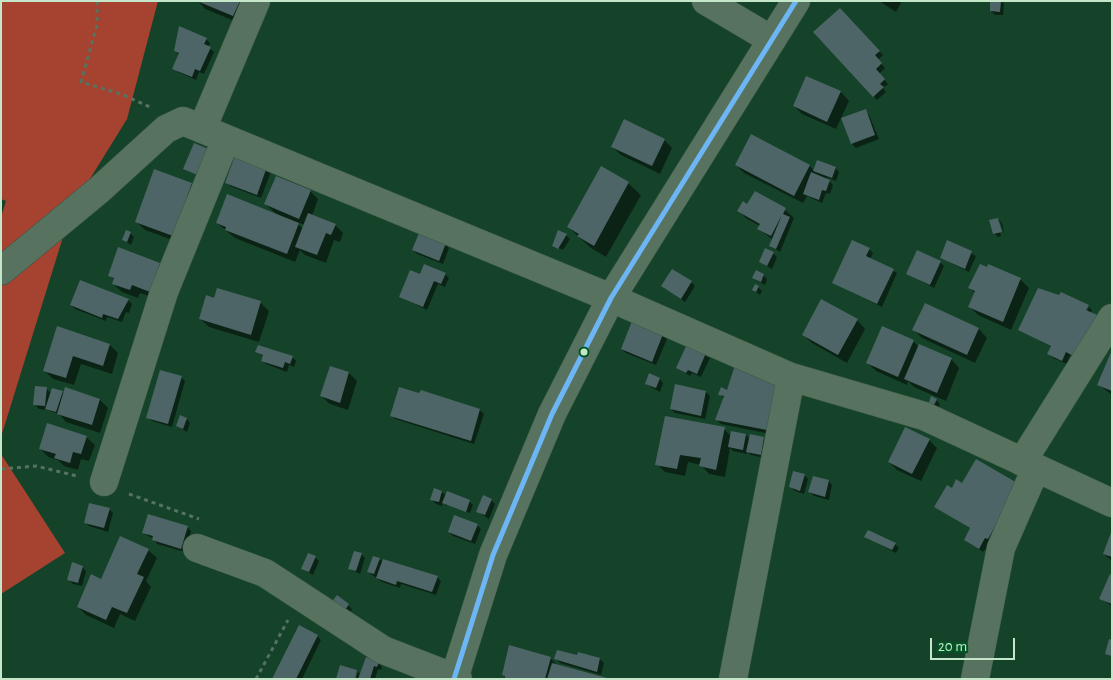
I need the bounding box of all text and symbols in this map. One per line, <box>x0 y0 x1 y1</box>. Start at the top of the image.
unlabelled marker <box>579 347 589 357</box>
scale bar <box>933 628 1018 660</box>
text: 20 m <box>938 639 967 654</box>

